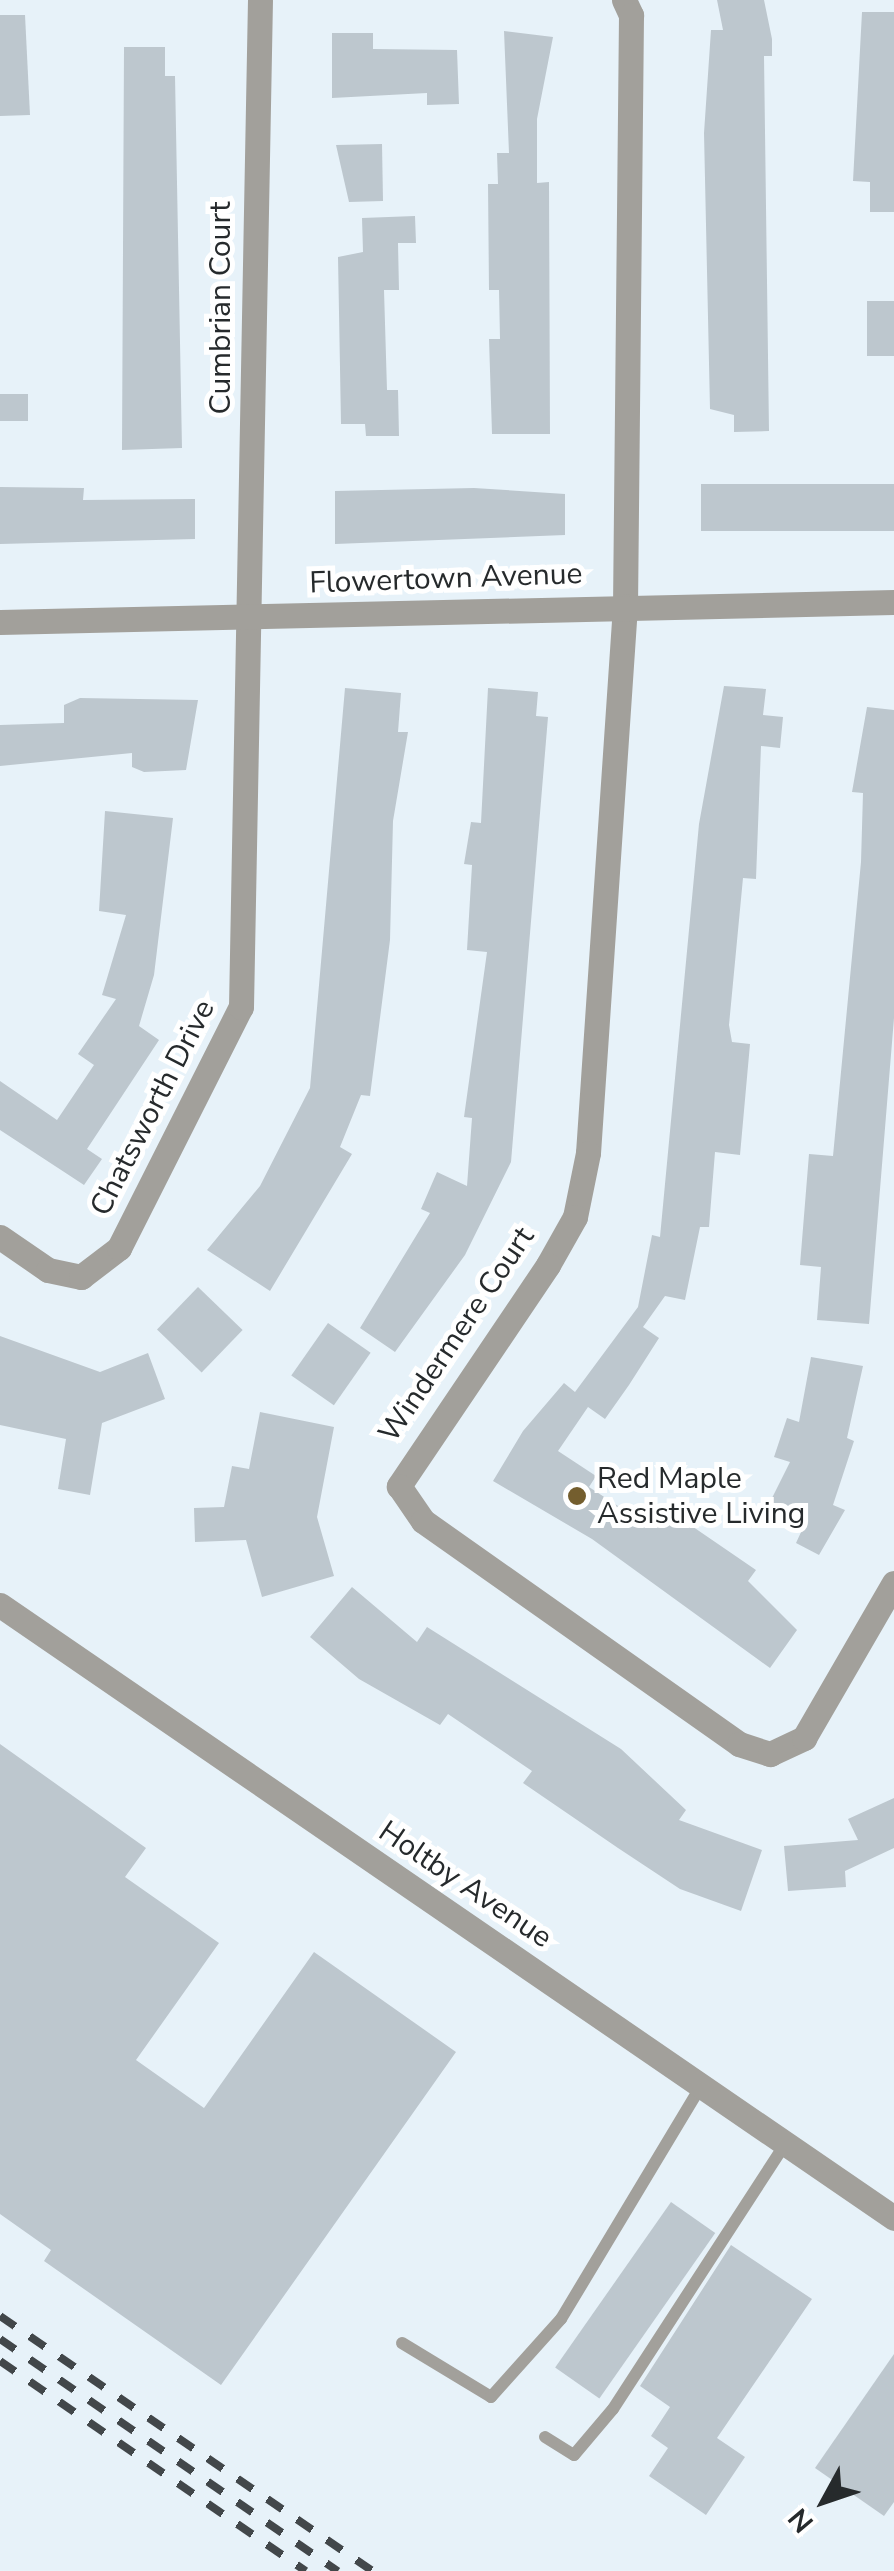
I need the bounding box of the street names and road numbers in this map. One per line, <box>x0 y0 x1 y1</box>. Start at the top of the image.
street label: Cumbrian Court <box>203 202 239 414</box>
street label: Flowertown Avenue <box>309 556 583 602</box>
street label: Chatsworth Drive <box>83 994 223 1222</box>
street label: Windermere Court <box>372 1221 542 1449</box>
street label: Holtby Avenue <box>372 1814 558 1956</box>

